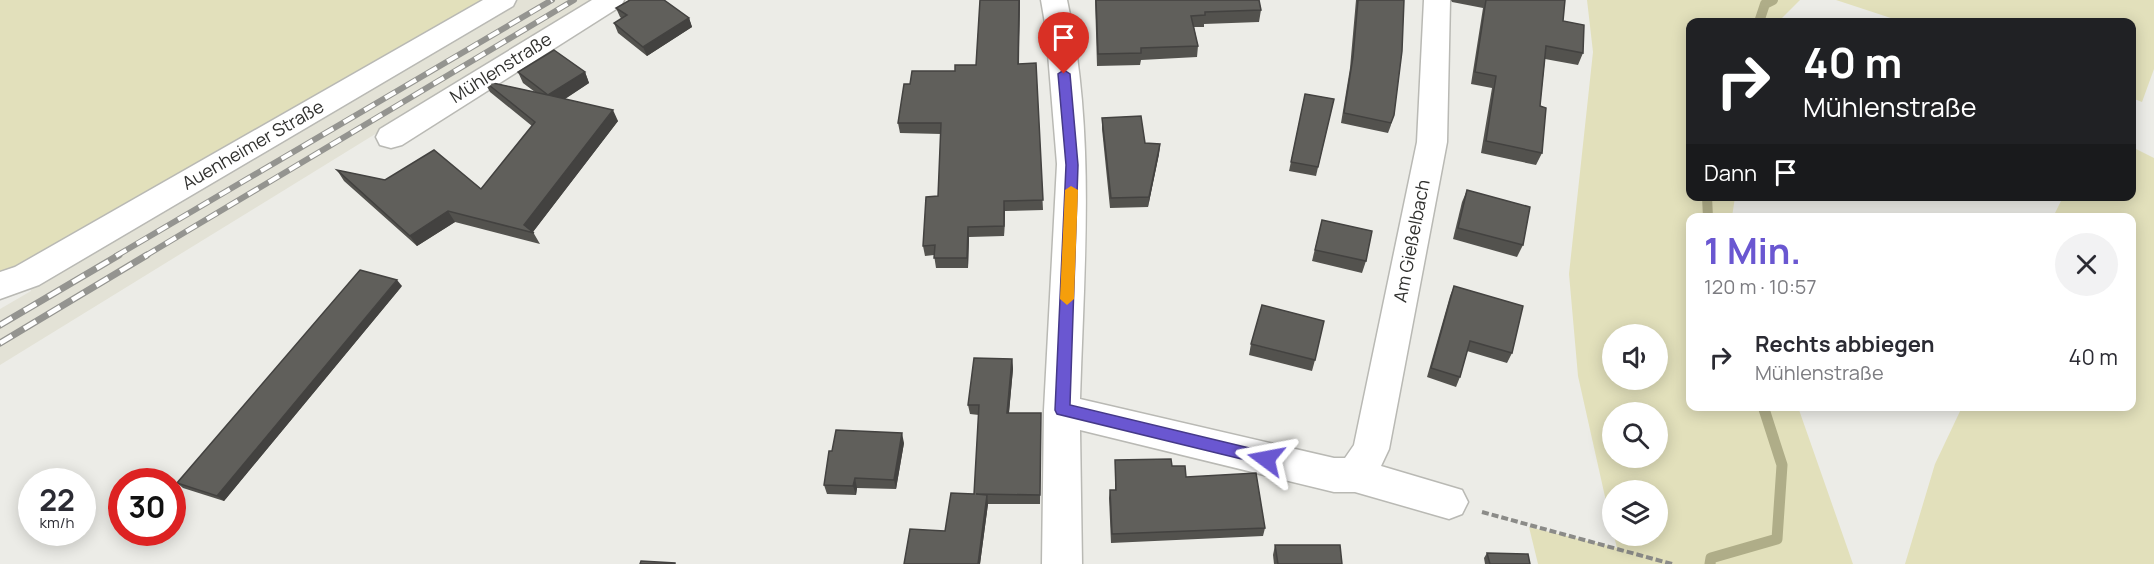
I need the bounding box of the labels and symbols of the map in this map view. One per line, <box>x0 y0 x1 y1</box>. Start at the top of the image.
pin <box>1038 12 1089 74</box>
street label: Mühlenstraße <box>445 26 556 108</box>
street label: Auenheimer Straße <box>177 94 328 195</box>
street label: Am Gießelbach <box>1387 177 1435 304</box>
position arrow <box>1234 427 1298 491</box>
speed limit sign: 30 <box>108 468 186 546</box>

